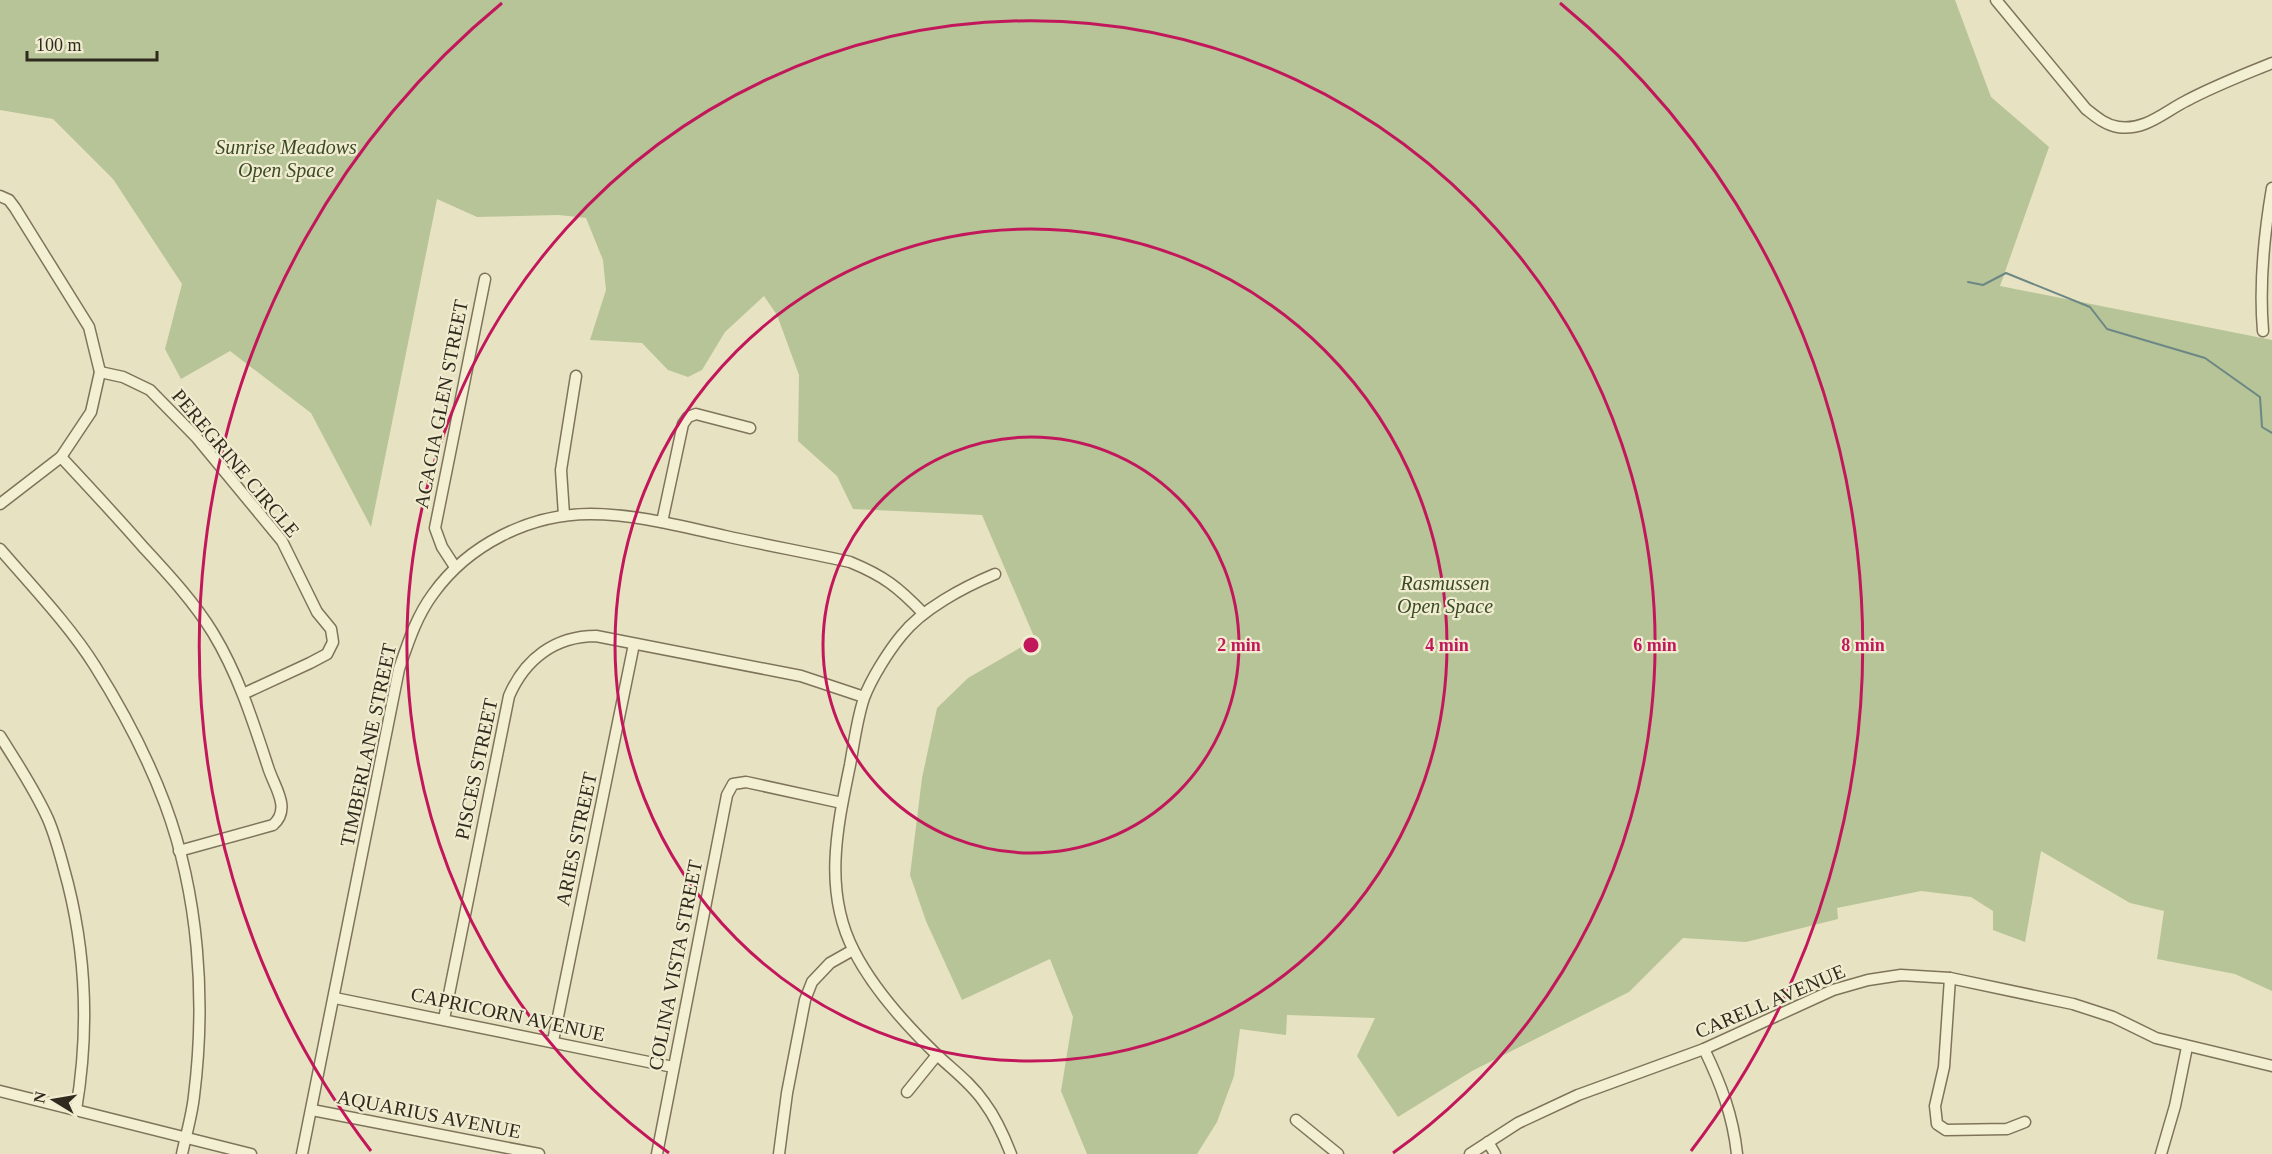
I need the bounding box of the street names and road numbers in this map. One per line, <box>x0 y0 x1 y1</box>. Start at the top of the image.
street label: ACACIA GLEN STREET <box>410 298 472 510</box>
street label: PEREGRINE CIRCLE <box>168 385 304 541</box>
street label: TIMBERLANE STREET <box>336 641 400 849</box>
street label: PISCES STREET <box>450 696 502 842</box>
street label: ARIES STREET <box>551 770 601 908</box>
street label: COLINA VISTA STREET <box>644 858 706 1072</box>
street label: CARELL AVENUE <box>1692 960 1848 1042</box>
street label: CAPRICORN AVENUE <box>409 983 607 1045</box>
street label: AQUARIUS AVENUE <box>335 1085 523 1143</box>

